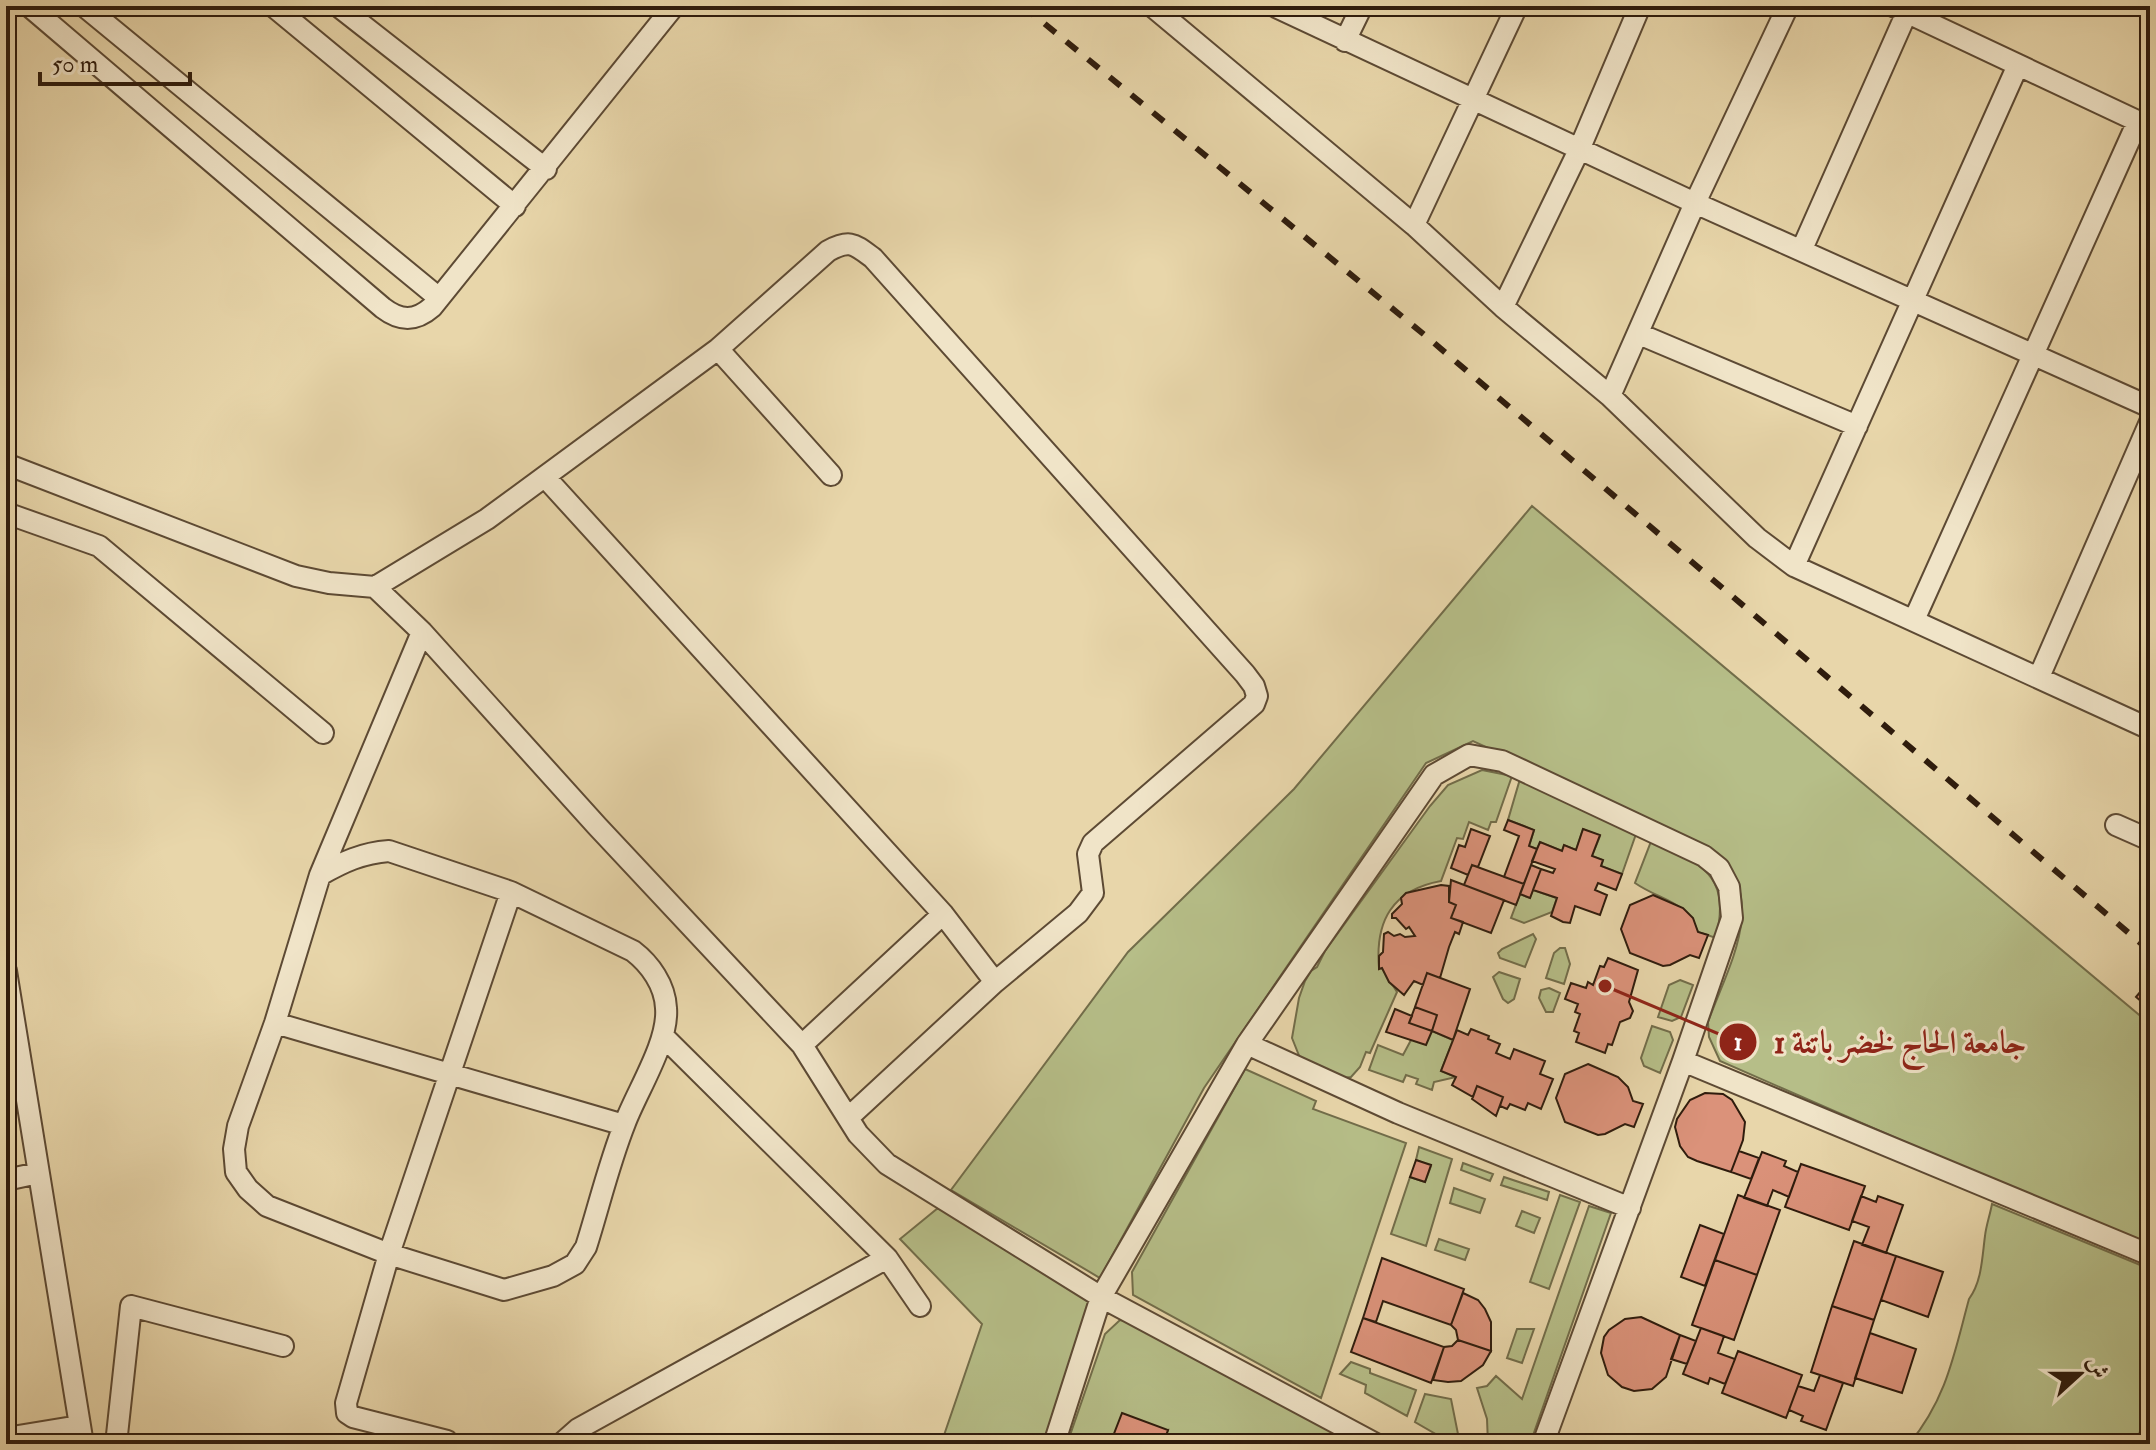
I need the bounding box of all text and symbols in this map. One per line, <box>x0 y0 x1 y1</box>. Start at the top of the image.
scale bar <box>40 36 190 86</box>
text: 50 m <box>52 49 99 80</box>
callout: جامعة الحاج لخضر باتنة 1 <box>1718 1014 2042 1070</box>
text: جامعة الحاج لخضر باتنة 1 <box>1774 1023 2026 1071</box>
text: 1 <box>1734 1027 1742 1058</box>
north arrow <box>2040 1334 2120 1414</box>
text: ش <box>2081 1352 2115 1382</box>

